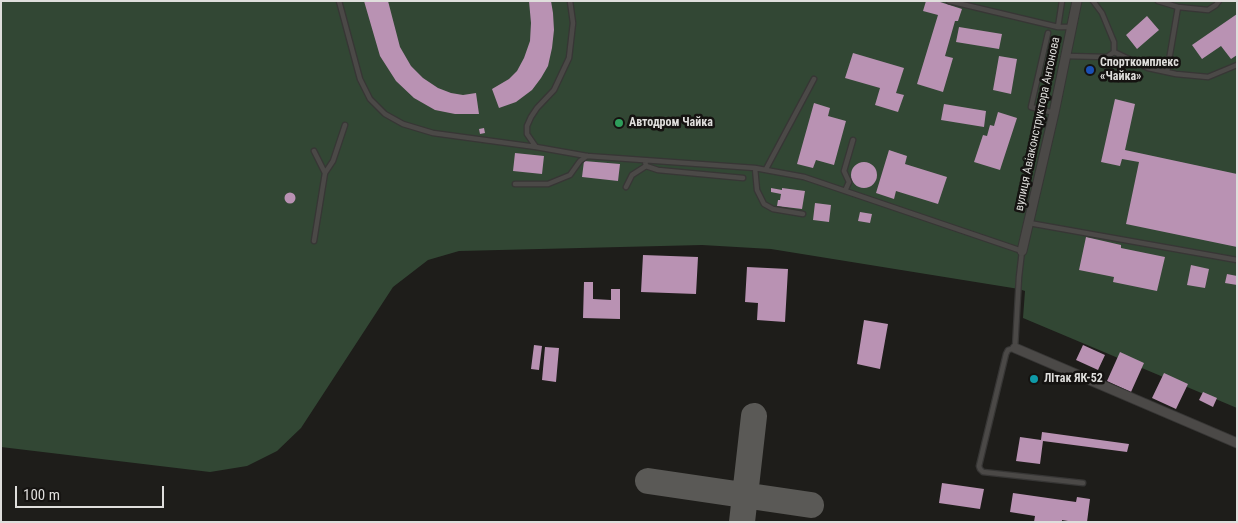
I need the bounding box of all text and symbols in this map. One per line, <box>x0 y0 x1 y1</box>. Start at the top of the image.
street label: вулиця Авіаконструктора Антонова <box>1013 36 1063 212</box>
place label: Спорткомплекс «Чайка» <box>1100 56 1179 84</box>
marker: Спорткомплекс «Чайка» <box>1084 64 1096 76</box>
place label: Автодром Чайка <box>629 116 713 130</box>
marker: Автодром Чайка <box>613 117 625 129</box>
place label: Літак ЯК-52 <box>1044 372 1103 386</box>
marker: Літак ЯК-52 <box>1028 373 1040 385</box>
scale bar <box>18 476 166 508</box>
text: 100 m <box>23 486 60 504</box>

